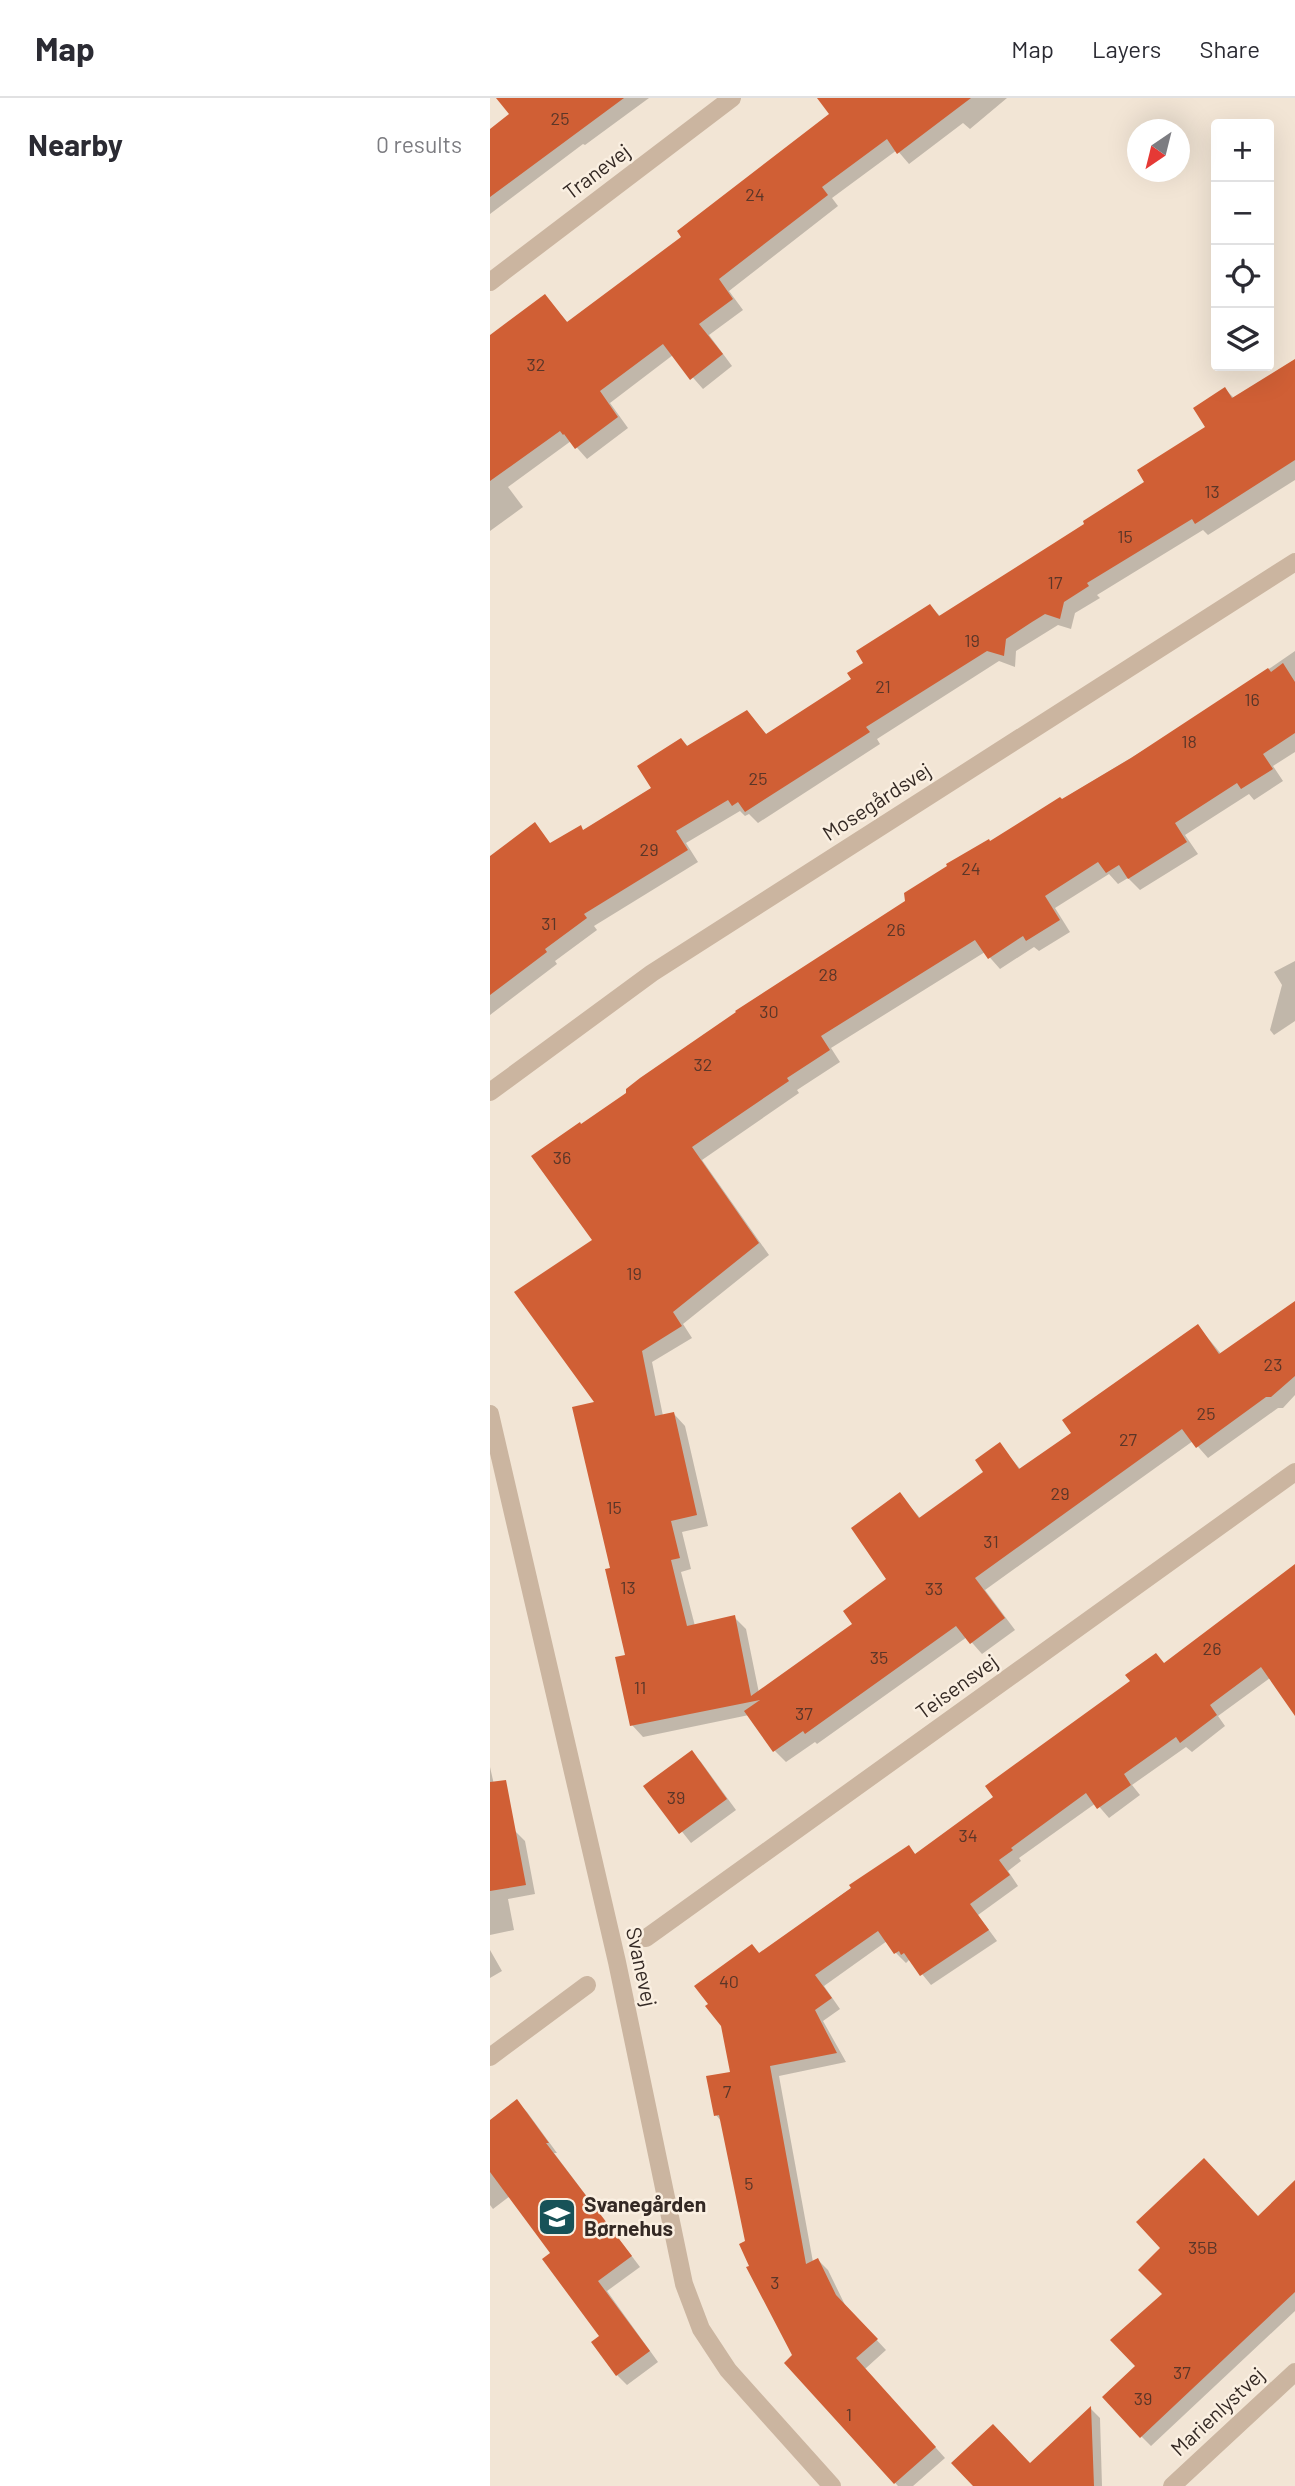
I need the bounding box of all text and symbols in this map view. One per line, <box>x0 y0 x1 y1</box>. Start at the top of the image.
text: Map <box>35 28 95 68</box>
text: Map <box>1011 34 1054 63</box>
text: Layers <box>1092 34 1161 63</box>
text: Share <box>1199 34 1260 63</box>
house number: 25 <box>551 107 569 129</box>
north arrow <box>1127 119 1190 182</box>
map controls <box>1211 119 1274 371</box>
button: + <box>1211 119 1274 182</box>
text: Nearby <box>28 126 123 162</box>
text: 0 results <box>376 130 462 158</box>
street label: Tranevej <box>558 138 634 204</box>
button: − <box>1211 182 1274 245</box>
house number: 24 <box>745 183 765 205</box>
button: locate <box>1211 245 1274 308</box>
button: layers <box>1211 308 1274 371</box>
house number: 32 <box>527 353 545 375</box>
house number: 13 <box>1204 480 1220 502</box>
house number: 15 <box>1117 525 1133 547</box>
house number: 17 <box>1048 571 1063 593</box>
house number: 19 <box>964 629 980 651</box>
house number: 21 <box>875 675 891 697</box>
house number: 16 <box>1244 688 1260 710</box>
house number: 18 <box>1181 730 1197 752</box>
street label: Mosegårdsvej <box>817 756 935 845</box>
house number: 25 <box>749 767 767 789</box>
house number: 29 <box>639 838 659 860</box>
house number: 24 <box>961 857 981 879</box>
house number: 31 <box>541 912 557 934</box>
house number: 26 <box>887 918 905 940</box>
house number: 28 <box>818 963 838 985</box>
house number: 30 <box>759 1000 779 1022</box>
house number: 32 <box>694 1053 712 1075</box>
house number: 36 <box>553 1146 571 1168</box>
house number: 19 <box>626 1262 642 1284</box>
house number: 23 <box>1264 1353 1282 1375</box>
house number: 25 <box>1197 1402 1215 1424</box>
house number: 27 <box>1119 1428 1138 1450</box>
house number: 29 <box>1050 1482 1070 1504</box>
house number: 15 <box>606 1496 622 1518</box>
house number: 31 <box>983 1530 999 1552</box>
house number: 13 <box>620 1576 636 1598</box>
house number: 33 <box>925 1577 943 1599</box>
house number: 26 <box>1203 1637 1221 1659</box>
house number: 35 <box>870 1646 888 1668</box>
street label: Teisensvej <box>910 1648 1002 1724</box>
house number: 11 <box>634 1676 646 1698</box>
house number: 37 <box>795 1702 813 1724</box>
house number: 39 <box>667 1786 685 1808</box>
house number: 34 <box>958 1824 978 1846</box>
street label: Svanevej <box>622 1925 663 2009</box>
house number: 40 <box>719 1970 739 1992</box>
house number: 7 <box>723 2080 732 2102</box>
house number: 5 <box>744 2172 754 2194</box>
place label: Svanegården Børnehus <box>584 2191 706 2240</box>
school or university icon: Svanegården Børnehus <box>536 2196 578 2238</box>
house number: 35B <box>1188 2236 1218 2258</box>
house number: 3 <box>770 2271 780 2293</box>
street label: Marienlystvej <box>1165 2361 1269 2461</box>
house number: 37 <box>1173 2361 1191 2383</box>
house number: 39 <box>1134 2387 1152 2409</box>
house number: 1 <box>846 2403 852 2425</box>

